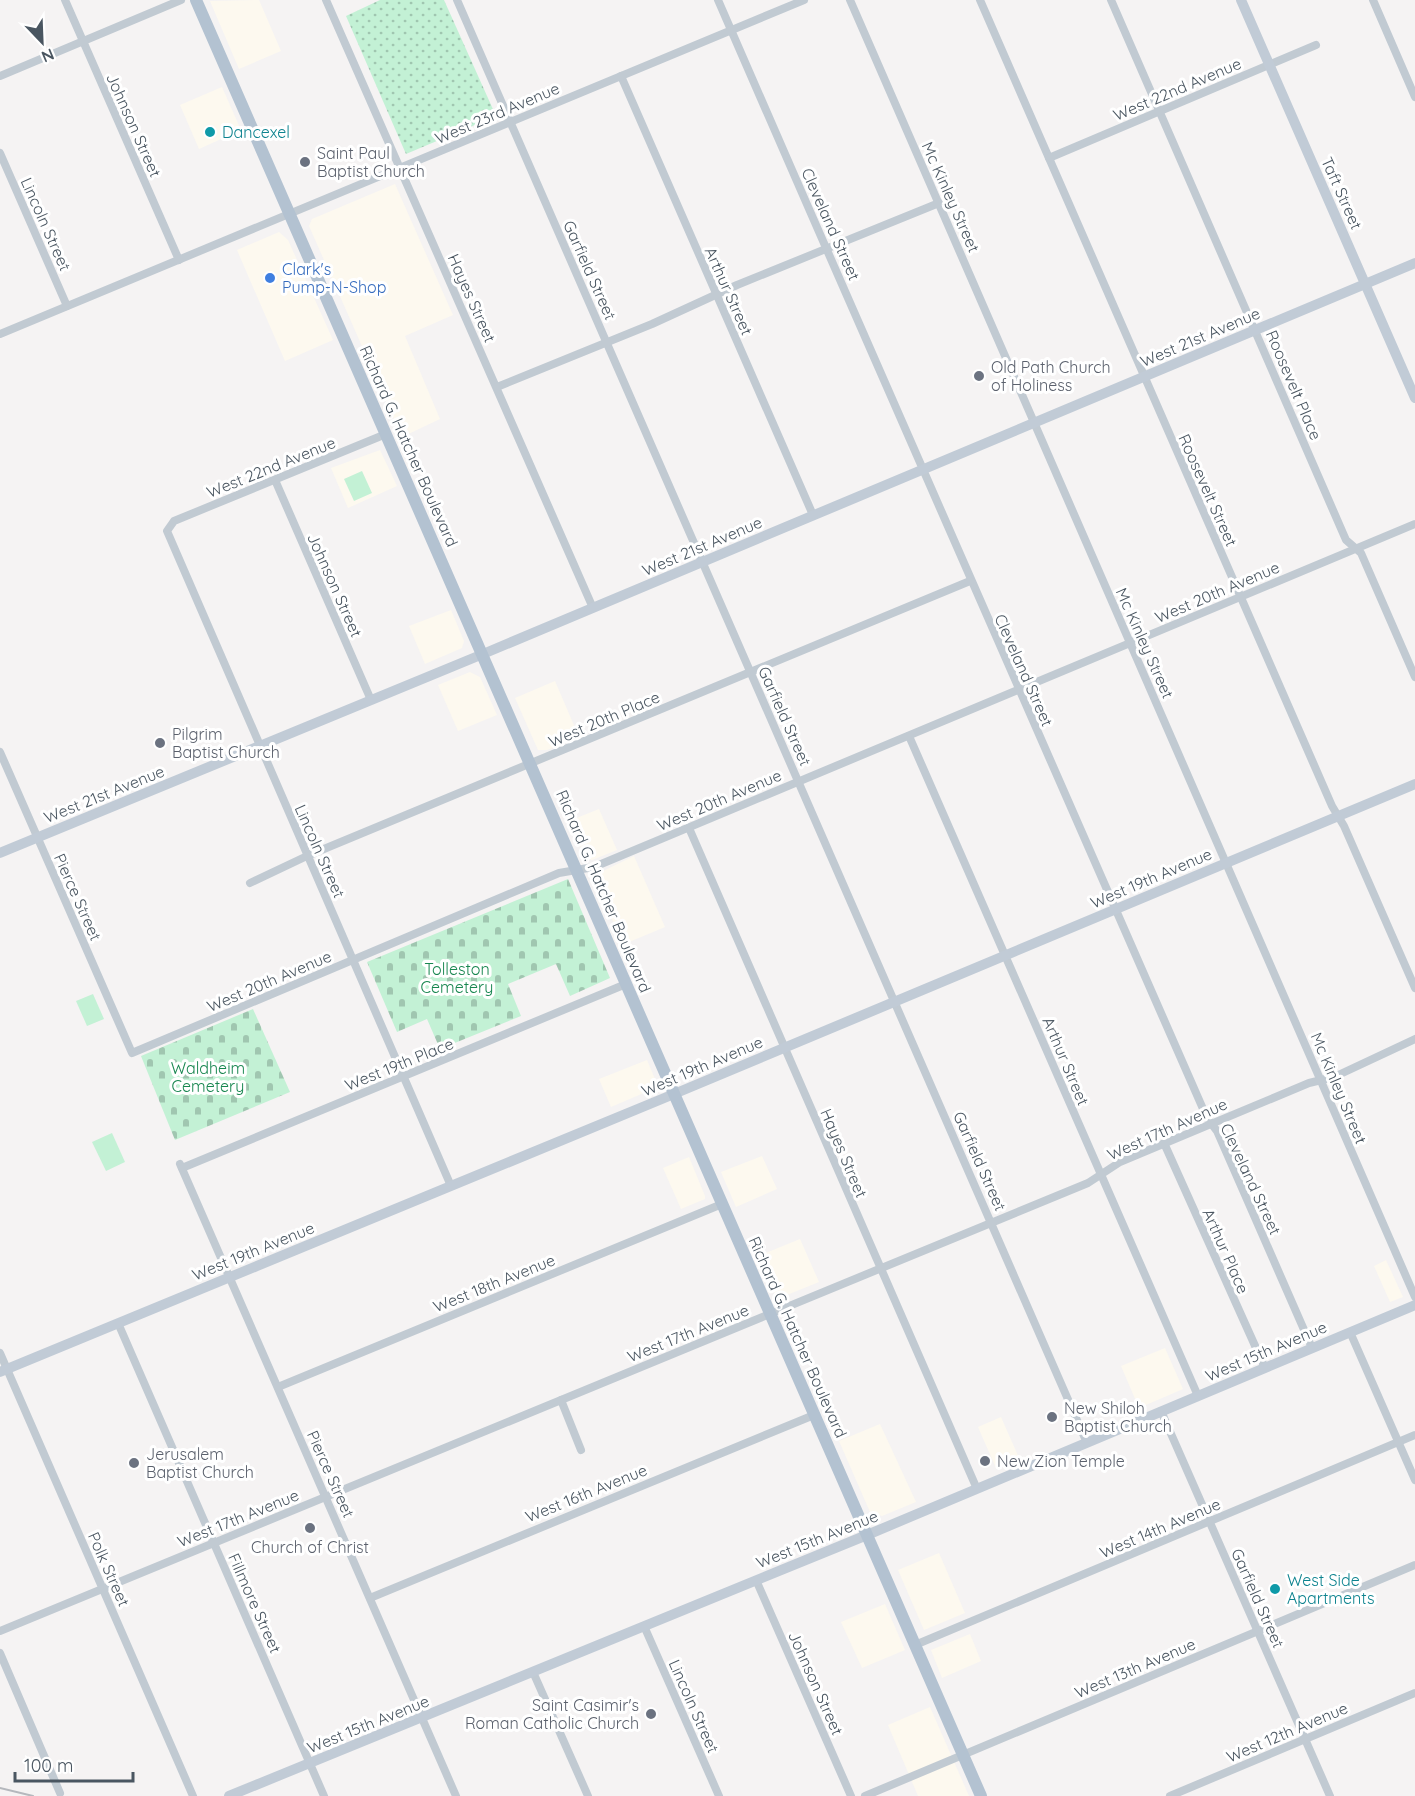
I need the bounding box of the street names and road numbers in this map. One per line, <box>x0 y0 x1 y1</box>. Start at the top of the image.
street label: West 22nd Avenue <box>1110 53 1244 125</box>
street label: Johnson Street <box>102 70 166 180</box>
street label: West 23rd Avenue <box>432 78 562 148</box>
street label: Mc Kinley Street <box>918 139 984 255</box>
street label: Taft Street <box>1317 154 1367 232</box>
street label: Cleveland Street <box>797 165 865 283</box>
street label: Lincoln Street <box>16 174 76 274</box>
street label: Garfield Street <box>559 217 621 323</box>
street label: Arthur Street <box>701 244 757 338</box>
street label: Hayes Street <box>444 251 500 345</box>
street label: West 21st Avenue <box>1137 303 1263 371</box>
street label: Roosevelt Place <box>1262 327 1326 443</box>
street label: Richard G. Hatcher Boulevard <box>355 342 463 550</box>
street label: Roosevelt Street <box>1174 431 1242 549</box>
street label: West 22nd Avenue <box>204 432 338 502</box>
street label: West 21st Avenue <box>639 512 765 580</box>
street label: Johnson Street <box>303 530 367 640</box>
street label: West 20th Avenue <box>1152 557 1282 627</box>
street label: Mc Kinley Street <box>1112 585 1178 701</box>
street label: Cleveland Street <box>990 611 1058 729</box>
street label: Garfield Street <box>754 663 816 769</box>
street label: West 20th Place <box>545 687 663 751</box>
street label: West 21st Avenue <box>41 761 167 827</box>
street label: West 20th Avenue <box>654 765 784 835</box>
street label: Richard G. Hatcher Boulevard <box>552 787 656 995</box>
street label: Lincoln Street <box>290 801 350 901</box>
street label: West 19th Avenue <box>1087 843 1215 913</box>
street label: Pierce Street <box>50 850 106 944</box>
street label: West 20th Avenue <box>204 946 334 1016</box>
street label: Arthur Street <box>1038 1014 1094 1108</box>
street label: Mc Kinley Street <box>1307 1029 1371 1147</box>
street label: West 19th Avenue <box>638 1031 766 1101</box>
street label: West 19th Place <box>342 1033 456 1095</box>
street label: West 17th Avenue <box>1104 1094 1230 1164</box>
street label: Hayes Street <box>816 1105 872 1201</box>
street label: Garfield Street <box>949 1108 1011 1214</box>
street label: Cleveland Street <box>1216 1120 1286 1238</box>
street label: Arthur Place <box>1198 1205 1254 1297</box>
street label: West 19th Avenue <box>189 1217 317 1285</box>
street label: Richard G. Hatcher Boulevard <box>744 1233 852 1441</box>
street label: West 18th Avenue <box>430 1249 558 1317</box>
street label: West 17th Avenue <box>624 1300 752 1366</box>
street label: West 15th Avenue <box>1202 1316 1330 1386</box>
street label: Pierce Street <box>303 1427 359 1521</box>
street label: West 16th Avenue <box>522 1459 650 1527</box>
street label: West 17th Avenue <box>174 1485 302 1551</box>
street label: West 14th Avenue <box>1097 1494 1223 1562</box>
street label: West 15th Avenue <box>753 1505 881 1573</box>
street label: Polk Street <box>84 1529 134 1609</box>
street label: Garfield Street <box>1227 1545 1289 1651</box>
street label: Fillmore Street <box>224 1550 286 1656</box>
street label: Johnson Street <box>784 1628 848 1738</box>
street label: West 13th Avenue <box>1072 1634 1198 1702</box>
street label: Lincoln Street <box>664 1656 724 1756</box>
street label: West 15th Avenue <box>304 1690 432 1758</box>
street label: West 12th Avenue <box>1223 1697 1351 1767</box>

